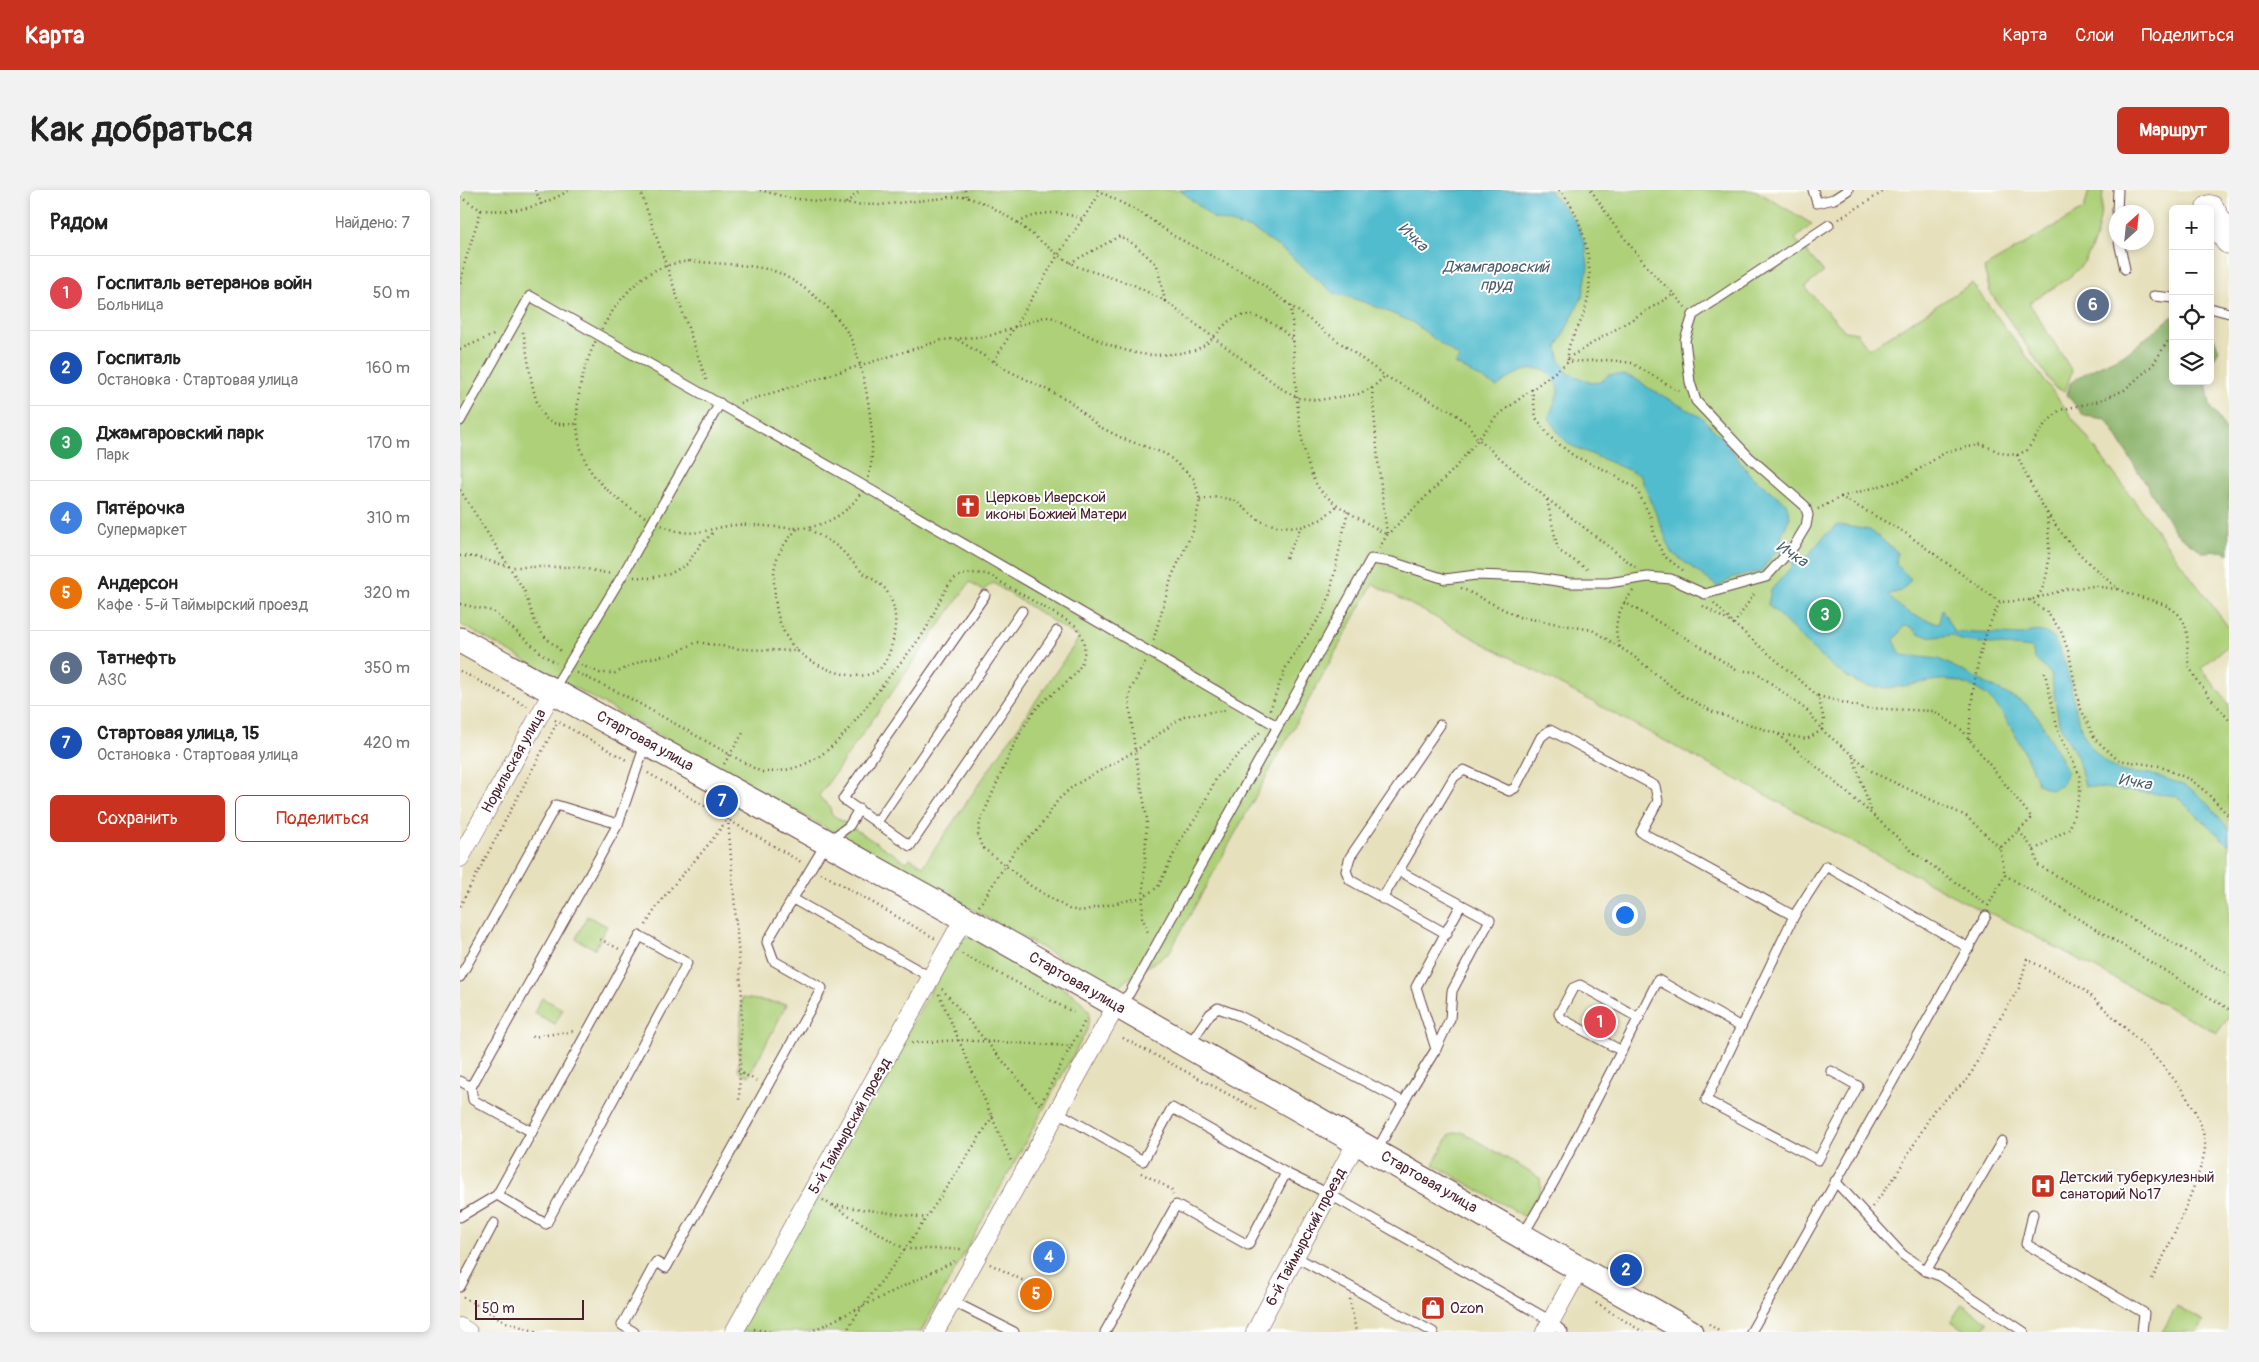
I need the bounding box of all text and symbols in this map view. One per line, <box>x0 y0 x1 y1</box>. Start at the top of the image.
text: Карта <box>25 21 84 50</box>
text: Карта <box>2003 24 2047 47</box>
text: Слои <box>2075 24 2113 47</box>
text: Поделиться <box>2141 24 2234 47</box>
button: Маршрут <box>2117 107 2229 154</box>
text: Как добраться <box>30 108 253 152</box>
north arrow <box>2109 205 2154 250</box>
map controls <box>2169 205 2214 385</box>
button: + <box>2169 205 2214 250</box>
text: Рядом <box>50 209 108 236</box>
text: Найдено: 7 <box>334 213 410 233</box>
water label: Ичка <box>1394 218 1433 257</box>
button: − <box>2169 250 2214 295</box>
water label: Джамгаровский пруд <box>1442 257 1550 295</box>
text: Госпиталь ветеранов войн <box>97 271 312 295</box>
text: 1 <box>63 283 69 303</box>
text: 50 m <box>373 283 410 303</box>
pin: 6 <box>2077 286 2109 324</box>
text: Больница <box>97 295 164 315</box>
button: locate <box>2169 295 2214 340</box>
button: layers <box>2169 340 2214 385</box>
text: Госпиталь <box>97 346 181 370</box>
text: 2 <box>62 358 70 378</box>
text: 160 m <box>366 358 410 378</box>
text: Остановка · Стартовая улица <box>97 370 298 390</box>
text: Джамгаровский парк <box>97 421 264 445</box>
text: 3 <box>62 433 70 453</box>
text: 170 m <box>367 433 410 453</box>
text: Парк <box>97 445 130 465</box>
place label: Церковь Иверской иконы Божией Матери <box>986 488 1127 524</box>
church icon: Церковь Иверской иконы Божией Матери <box>955 493 981 519</box>
text: Пятёрочка <box>97 496 185 520</box>
text: 4 <box>61 508 71 528</box>
text: 310 m <box>366 508 410 528</box>
text: Супермаркет <box>97 520 187 540</box>
water label: Ичка <box>1773 537 1813 572</box>
text: Андерсон <box>97 571 178 595</box>
text: 5 <box>62 583 70 603</box>
text: 320 m <box>364 583 410 603</box>
text: Кафе · 5-й Таймырский проезд <box>97 595 308 615</box>
pin: 3 <box>1809 596 1841 634</box>
text: Татнефть <box>97 646 176 670</box>
text: 6 <box>61 658 71 678</box>
text: 350 m <box>364 658 410 678</box>
text: АЗС <box>97 670 127 690</box>
street label: Норильская улица <box>478 706 550 816</box>
street label: Стартовая улица <box>593 706 697 776</box>
text: Стартовая улица, 15 <box>97 721 260 745</box>
text: 7 <box>62 733 70 753</box>
text: 420 m <box>363 733 410 753</box>
text: Остановка · Стартовая улица <box>97 745 298 765</box>
water label: Ичка <box>2117 770 2155 795</box>
pin: 7 <box>706 782 738 820</box>
button: Сохранить <box>50 795 225 842</box>
button: Поделиться <box>235 795 410 842</box>
your location <box>1612 902 1638 928</box>
street label: Стартовая улица <box>1025 948 1129 1018</box>
pin: 1 <box>1584 1003 1616 1041</box>
street label: 5-й Таймырский проезд <box>805 1054 895 1198</box>
street label: Стартовая улица <box>1377 1147 1481 1217</box>
street label: 6-й Таймырский проезд <box>1262 1165 1350 1309</box>
place label: Детский туберкулезный санаторий №17 <box>2059 1168 2214 1204</box>
hospital icon: Детский туберкулезный санаторий №17 <box>2030 1173 2056 1199</box>
pin: 4 <box>1033 1238 1065 1276</box>
pin: 2 <box>1610 1251 1642 1289</box>
pin: 5 <box>1020 1275 1052 1313</box>
shop icon: Ozon <box>1420 1295 1446 1321</box>
scale bar <box>475 1297 584 1320</box>
place label: Ozon <box>1450 1299 1484 1318</box>
text: 50 m <box>482 1300 515 1317</box>

